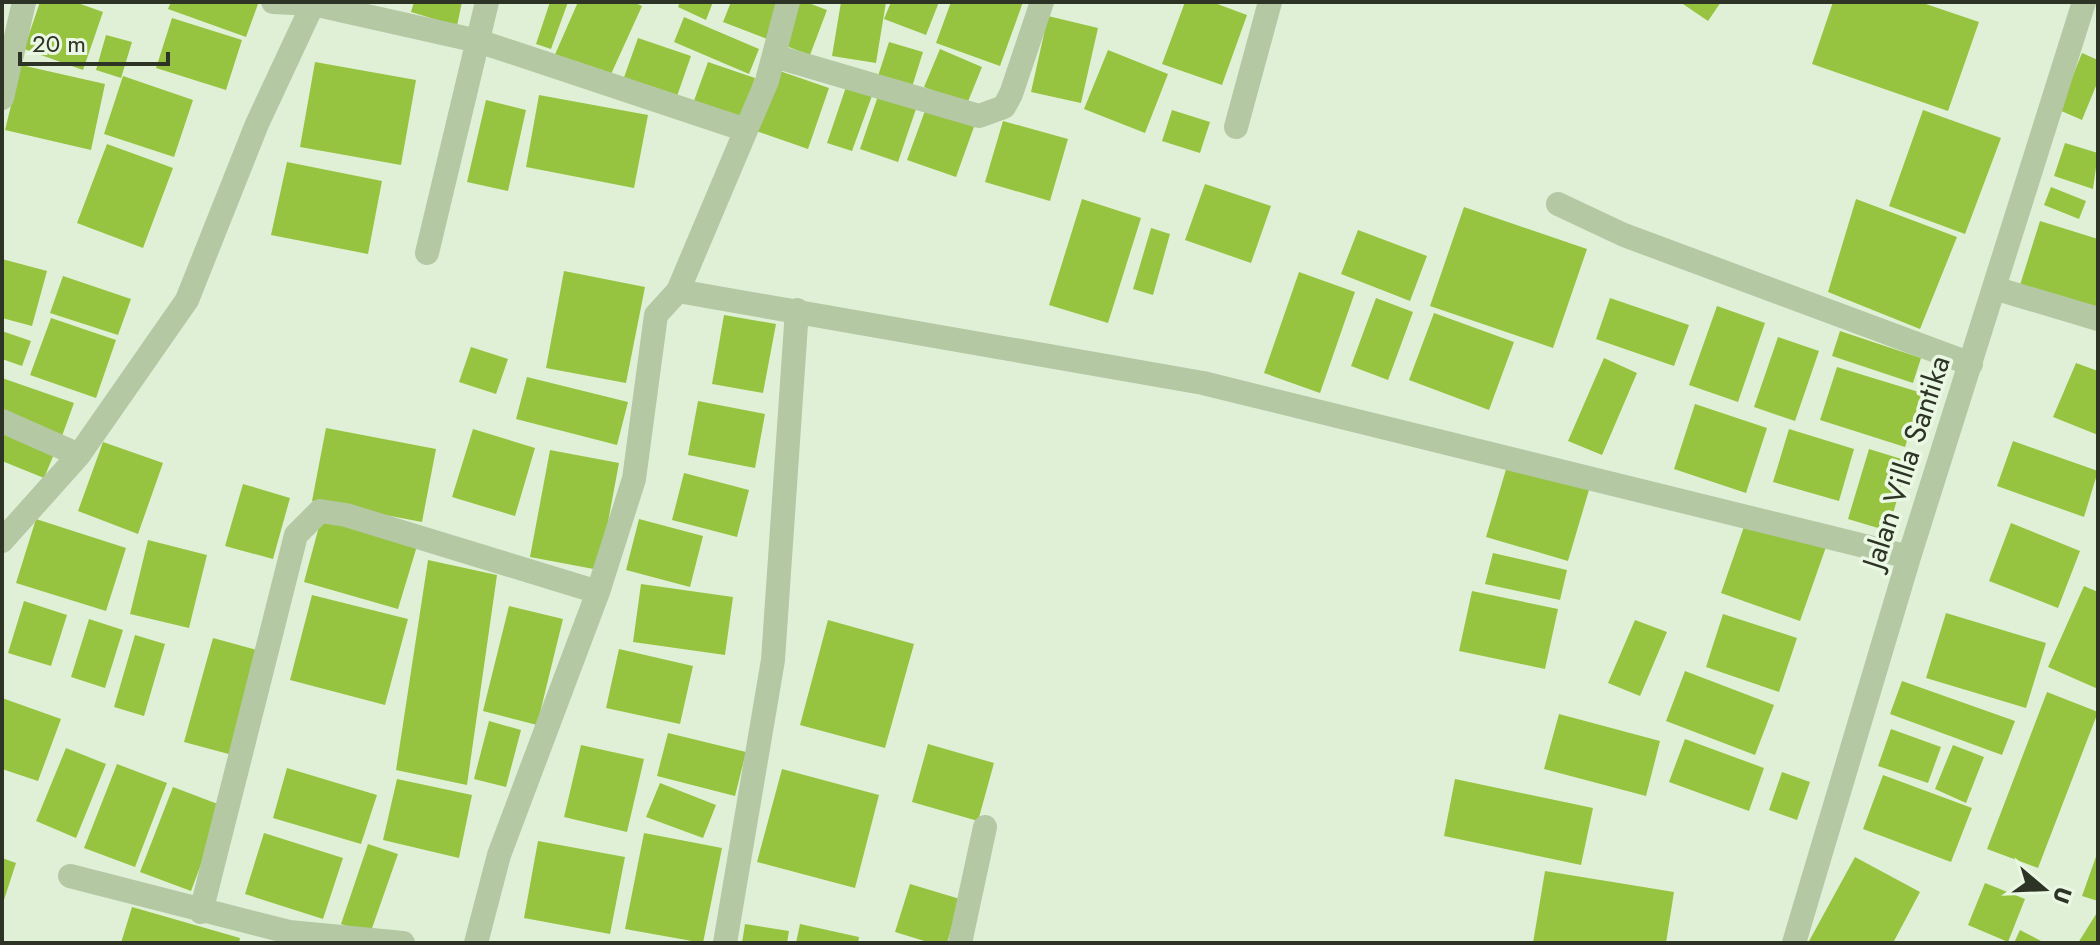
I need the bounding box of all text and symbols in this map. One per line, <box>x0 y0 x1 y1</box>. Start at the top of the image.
scale bar <box>20 16 168 66</box>
text: 20 m <box>32 26 86 61</box>
street label: Jalan Villa Santika <box>1850 350 1961 578</box>
north arrow <box>2004 849 2084 929</box>
text: U <box>2045 883 2081 908</box>

